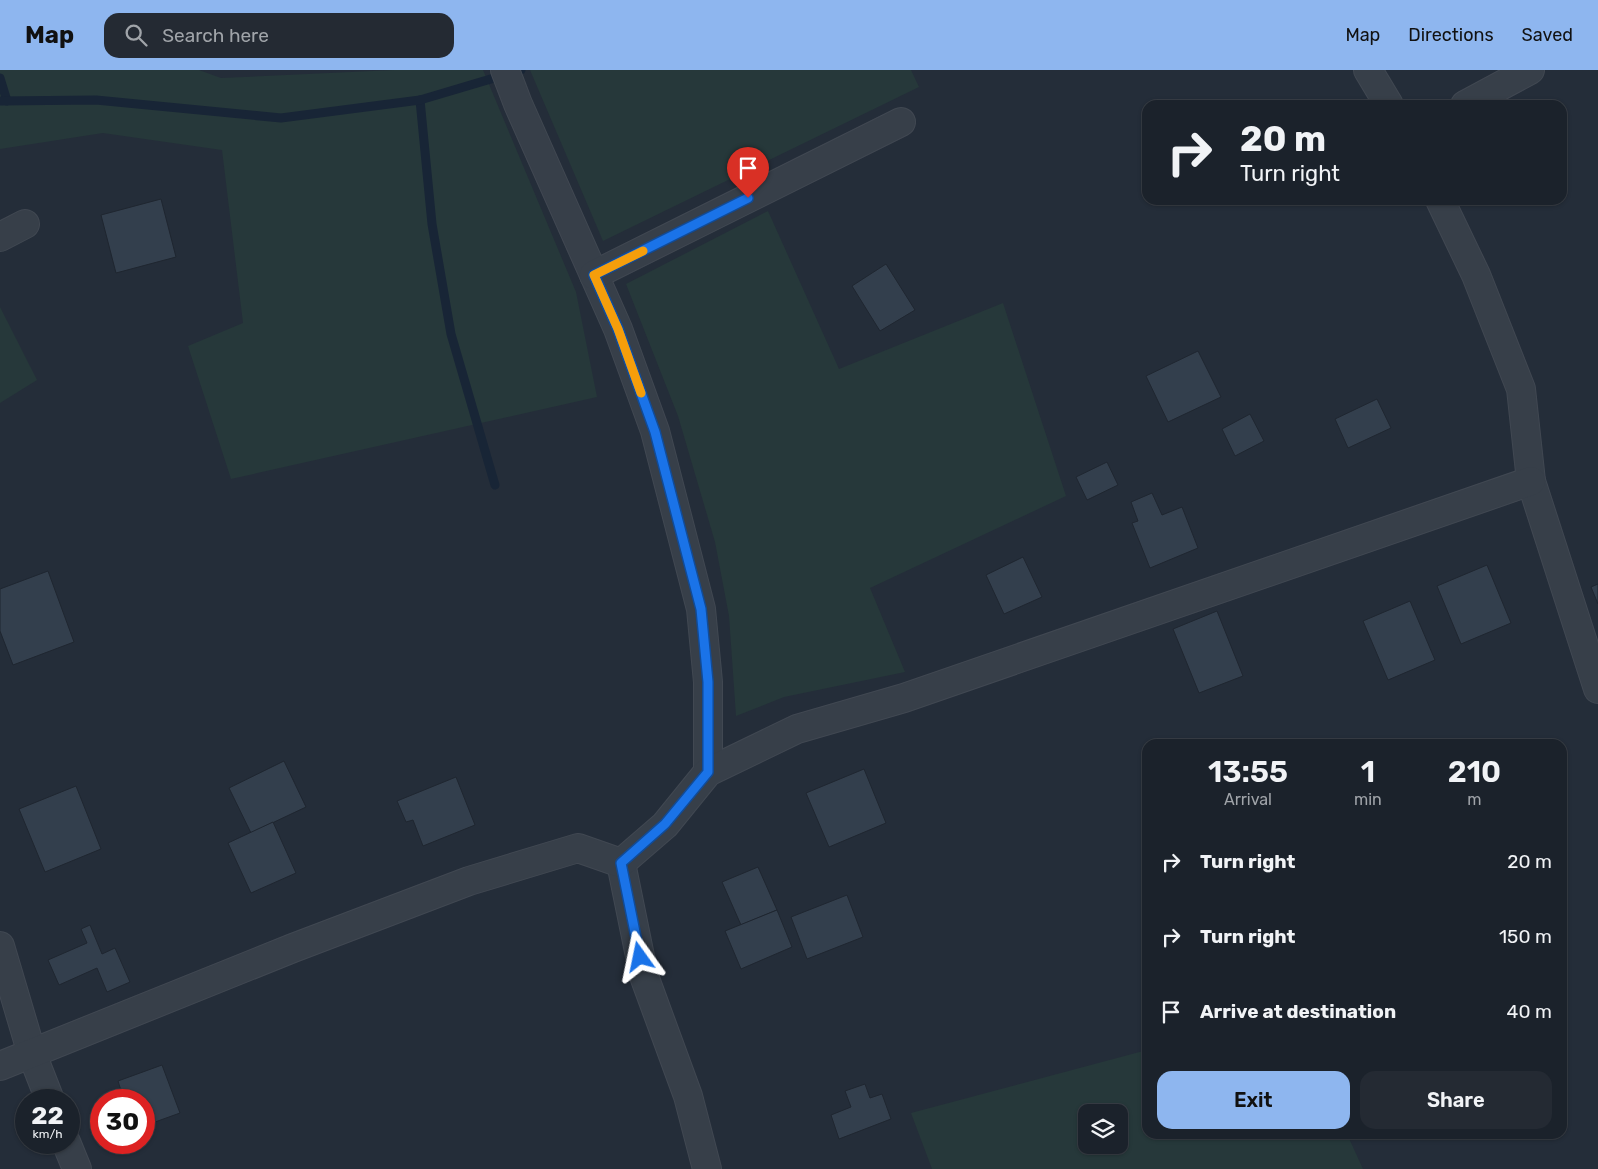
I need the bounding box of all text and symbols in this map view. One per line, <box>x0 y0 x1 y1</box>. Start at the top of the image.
search box <box>104 13 454 58</box>
text: Map <box>25 21 74 49</box>
icon: search <box>122 21 150 49</box>
text: Search here <box>162 24 269 47</box>
text: Map <box>1345 24 1380 46</box>
text: Directions <box>1408 24 1494 46</box>
text: Saved <box>1522 24 1573 46</box>
text: 20 m <box>1240 118 1326 160</box>
icon: right <box>1157 120 1222 185</box>
pin <box>727 147 769 198</box>
icon: arrive <box>734 154 762 182</box>
text: Turn right <box>1240 160 1340 187</box>
text: 13:55 <box>1208 754 1288 790</box>
text: 1 <box>1361 754 1375 790</box>
text: 210 <box>1448 754 1501 790</box>
text: Arrival <box>1224 790 1272 809</box>
text: min <box>1354 790 1382 809</box>
text: m <box>1467 790 1481 809</box>
icon: right <box>1157 848 1185 876</box>
text: Turn right <box>1200 850 1295 873</box>
text: 20 m <box>1507 850 1552 873</box>
icon: right <box>1157 923 1185 951</box>
text: Turn right <box>1200 925 1295 948</box>
text: 150 m <box>1499 925 1552 948</box>
position arrow <box>613 930 665 982</box>
icon: arrive <box>1157 998 1185 1026</box>
text: Arrive at destination <box>1200 1000 1396 1023</box>
text: 40 m <box>1507 1000 1552 1023</box>
button: Exit <box>1157 1071 1350 1129</box>
button: Share <box>1360 1071 1552 1129</box>
speed limit sign: 30 <box>90 1089 155 1154</box>
text: 22 <box>31 1101 64 1130</box>
map controls <box>1078 1104 1128 1154</box>
button: layers <box>1078 1104 1128 1154</box>
text: km/h <box>33 1127 62 1141</box>

